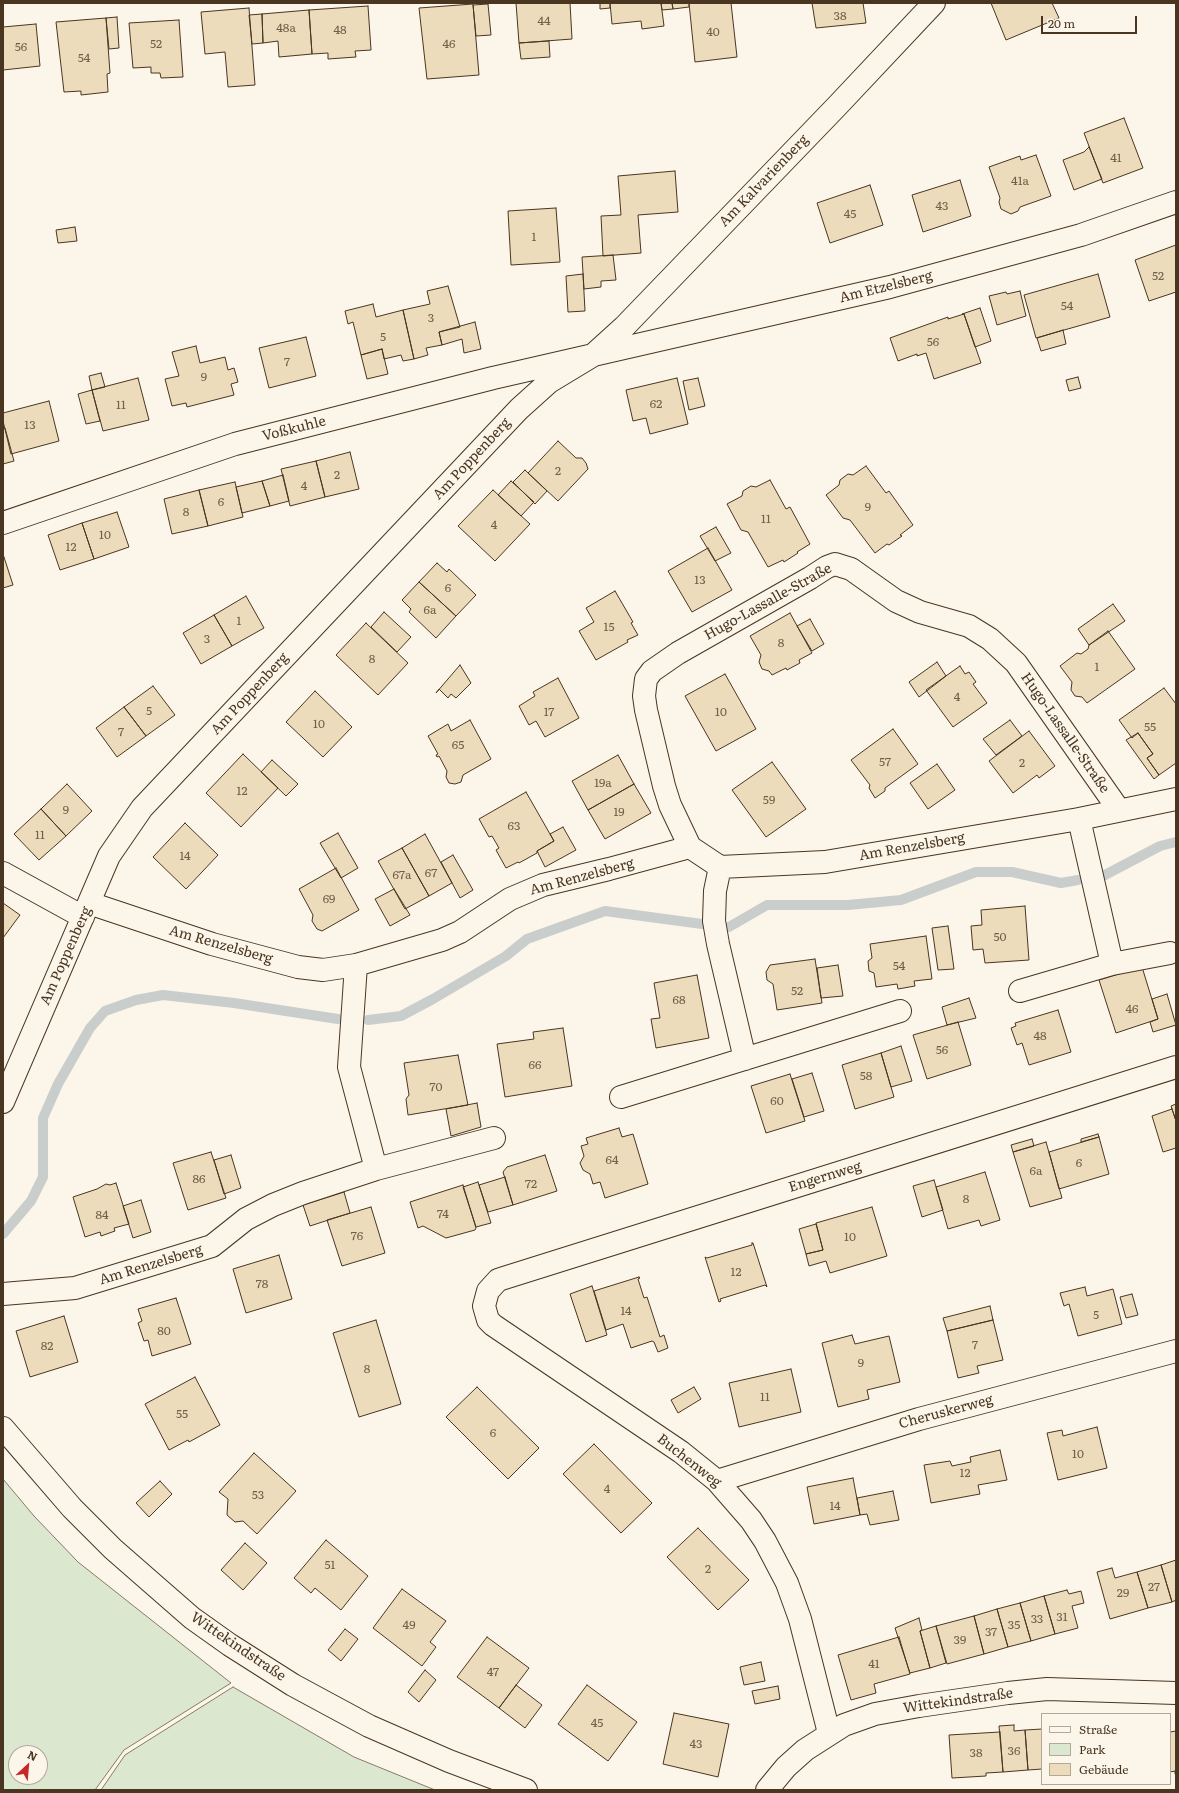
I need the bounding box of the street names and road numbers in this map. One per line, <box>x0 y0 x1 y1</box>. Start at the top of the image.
street label: Am Kalvarienberg <box>716 132 812 230</box>
street label: Am Etzelsberg <box>838 267 934 307</box>
street label: Voßkuhle <box>260 413 328 445</box>
street label: Am Poppenberg <box>430 414 514 504</box>
street label: Hugo-Lassalle-Straße <box>701 560 835 644</box>
street label: Am Poppenberg <box>208 649 292 739</box>
street label: Hugo-Lassalle-Straße <box>1017 670 1113 796</box>
street label: Am Renzelsberg <box>858 829 966 865</box>
street label: Am Renzelsberg <box>528 855 636 899</box>
street label: Am Poppenberg <box>37 904 95 1008</box>
street label: Am Renzelsberg <box>167 922 275 968</box>
street label: Engernweg <box>787 1158 863 1196</box>
street label: Am Renzelsberg <box>97 1241 205 1289</box>
street label: Cheruskerweg <box>897 1391 995 1433</box>
street label: Buchenweg <box>654 1431 724 1491</box>
street label: Wittekindstraße <box>187 1609 289 1685</box>
street label: Wittekindstraße <box>902 1685 1014 1717</box>

